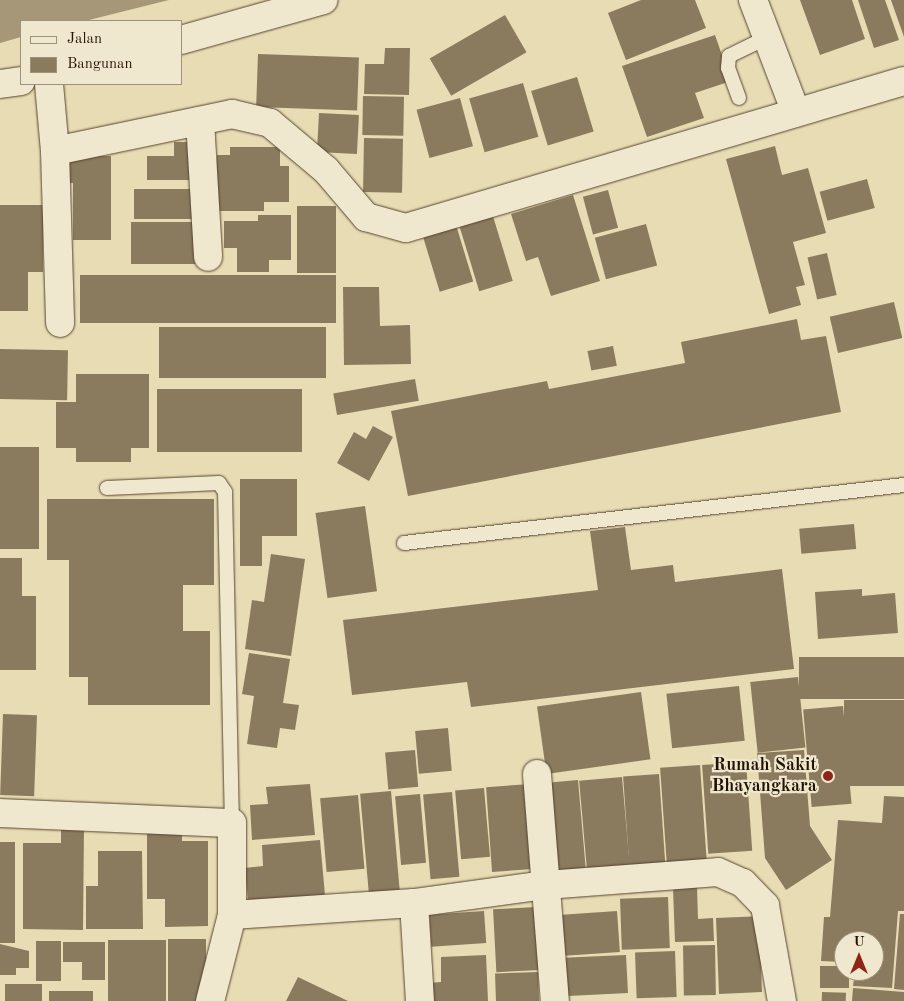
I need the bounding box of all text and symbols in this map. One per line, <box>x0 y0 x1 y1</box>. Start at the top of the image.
legend <box>20 20 182 85</box>
text: Jalan <box>67 32 102 47</box>
text: Bangunan <box>67 57 133 72</box>
place label: Rumah Sakit Bhayangkara <box>711 755 817 798</box>
marker: Rumah Sakit Bhayangkara <box>821 769 835 783</box>
north arrow <box>834 931 884 981</box>
text: U <box>853 935 865 949</box>

